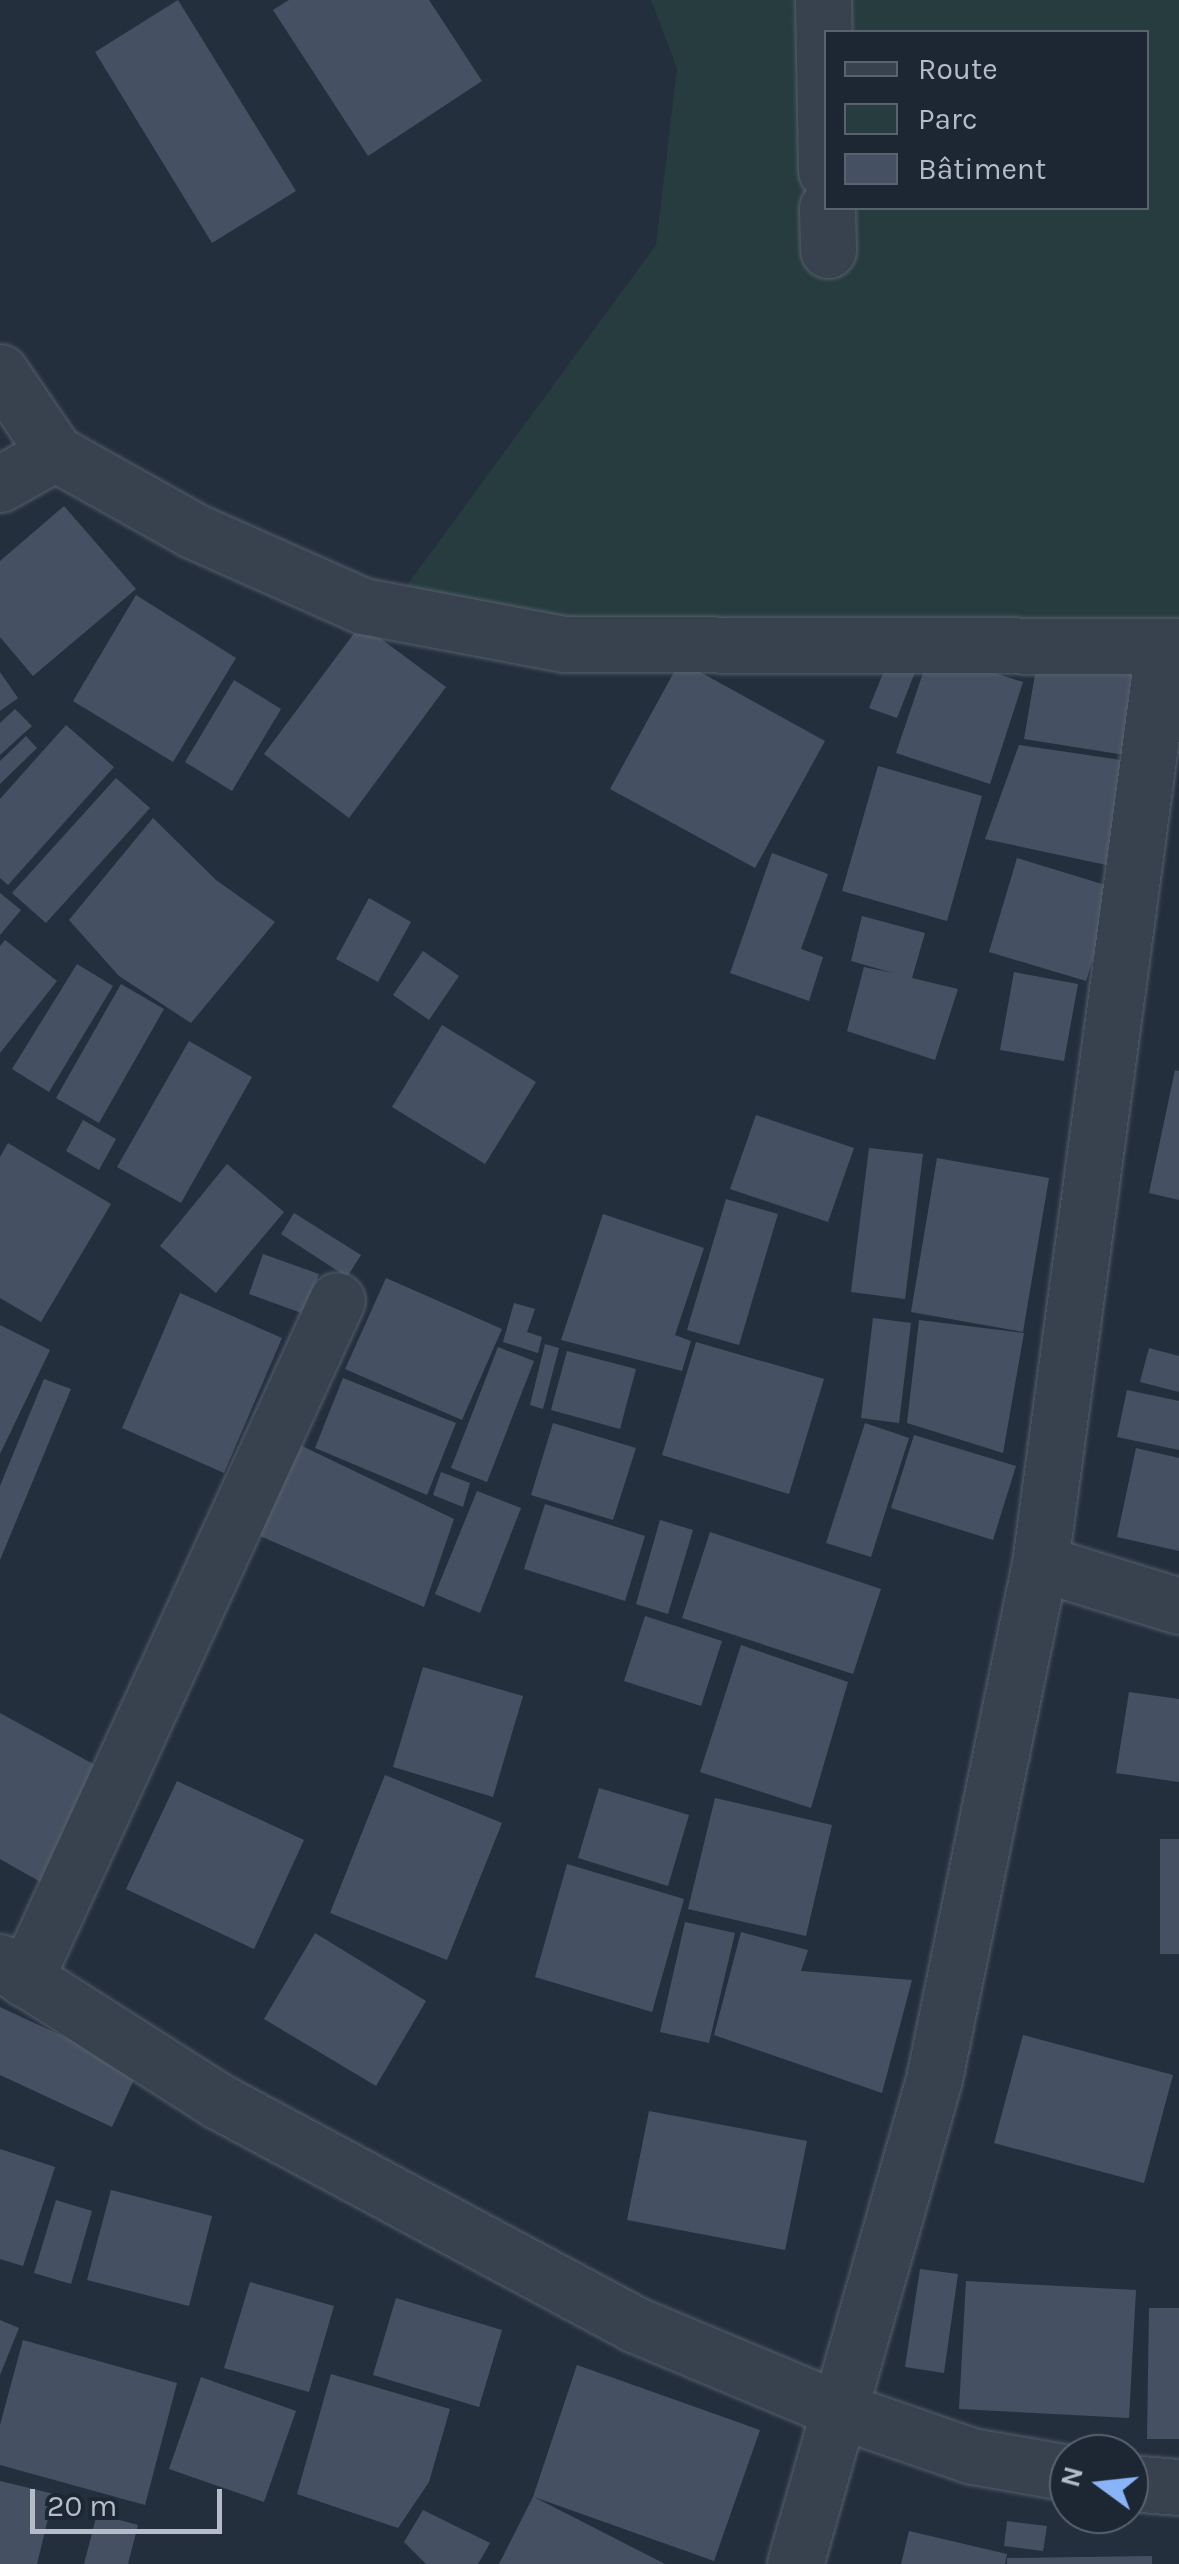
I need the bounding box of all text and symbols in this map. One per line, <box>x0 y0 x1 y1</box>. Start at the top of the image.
legend <box>824 30 1149 210</box>
text: Route <box>918 51 998 87</box>
text: Parc <box>918 101 977 137</box>
text: Bâtiment <box>918 151 1046 187</box>
north arrow <box>1049 2434 1149 2534</box>
text: N <box>1053 2463 1090 2491</box>
scale bar <box>35 2469 228 2531</box>
text: 20 m <box>47 2488 117 2524</box>

